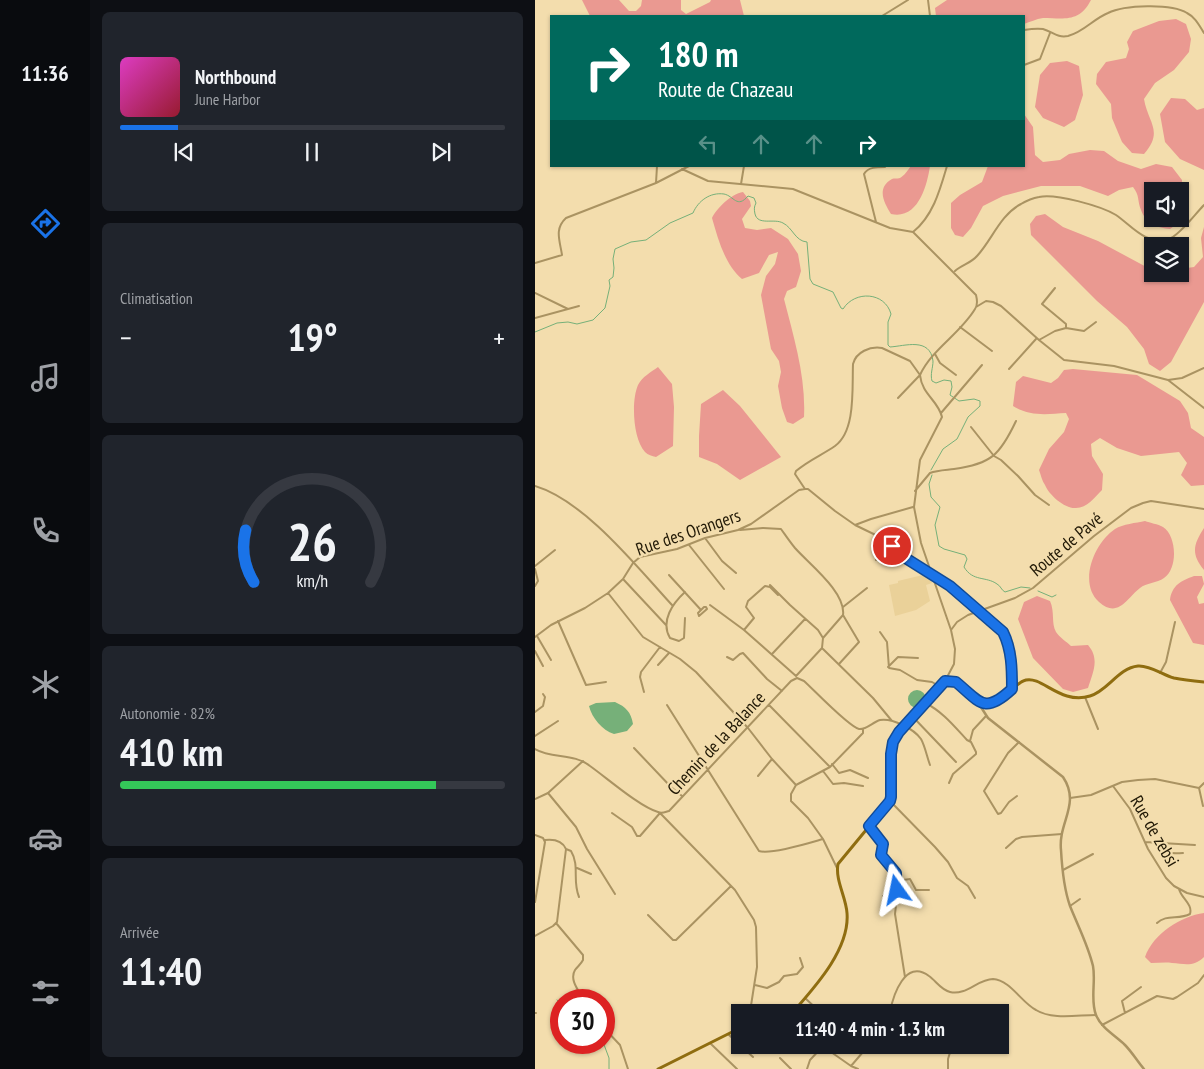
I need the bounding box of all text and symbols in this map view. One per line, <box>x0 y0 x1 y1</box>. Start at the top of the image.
text: 180 m <box>658 31 739 77</box>
icon: right <box>575 35 640 100</box>
text: 11:36 <box>21 59 69 87</box>
text: Northbound <box>195 65 276 89</box>
text: Route de Chazeau <box>658 75 793 103</box>
text: June Harbor <box>195 89 260 109</box>
icon: left <box>694 130 722 158</box>
icon: ahead <box>747 130 775 158</box>
icon: ahead <box>800 130 828 158</box>
icon: right <box>853 130 881 158</box>
icon: previous <box>170 138 198 166</box>
icon: pause <box>298 138 326 166</box>
icon: next <box>427 138 455 166</box>
map controls <box>1144 182 1189 282</box>
button: sound <box>1144 182 1189 227</box>
icon: directions <box>28 206 63 241</box>
button: layers <box>1144 237 1189 282</box>
text: Climatisation <box>120 288 193 308</box>
text: 19° <box>287 312 338 361</box>
text: − <box>120 319 132 356</box>
text: + <box>493 319 505 356</box>
icon: music <box>28 360 63 395</box>
street label: Rue des Orangers <box>633 503 743 561</box>
street label: Route de Pavé <box>1025 507 1107 581</box>
text: 26 <box>288 508 337 575</box>
icon: phone <box>28 513 63 548</box>
pin <box>871 525 913 567</box>
icon: arrive <box>878 532 906 560</box>
text: km/h <box>297 569 328 592</box>
icon: climate <box>28 667 63 702</box>
street label: Chemin de la Balance <box>662 686 770 800</box>
text: Autonomie · 82% <box>120 703 215 723</box>
text: 410 km <box>120 727 223 776</box>
street label: Rue de zebsi <box>1125 791 1185 871</box>
icon: car <box>28 821 63 856</box>
position arrow <box>870 863 922 915</box>
text: Arrivée <box>120 922 159 942</box>
text: 11:40 <box>120 946 202 995</box>
icon: filters <box>28 975 63 1010</box>
speed limit sign: 30 <box>550 989 615 1054</box>
text: 11:40 · 4 min · 1.3 km <box>795 1017 945 1041</box>

